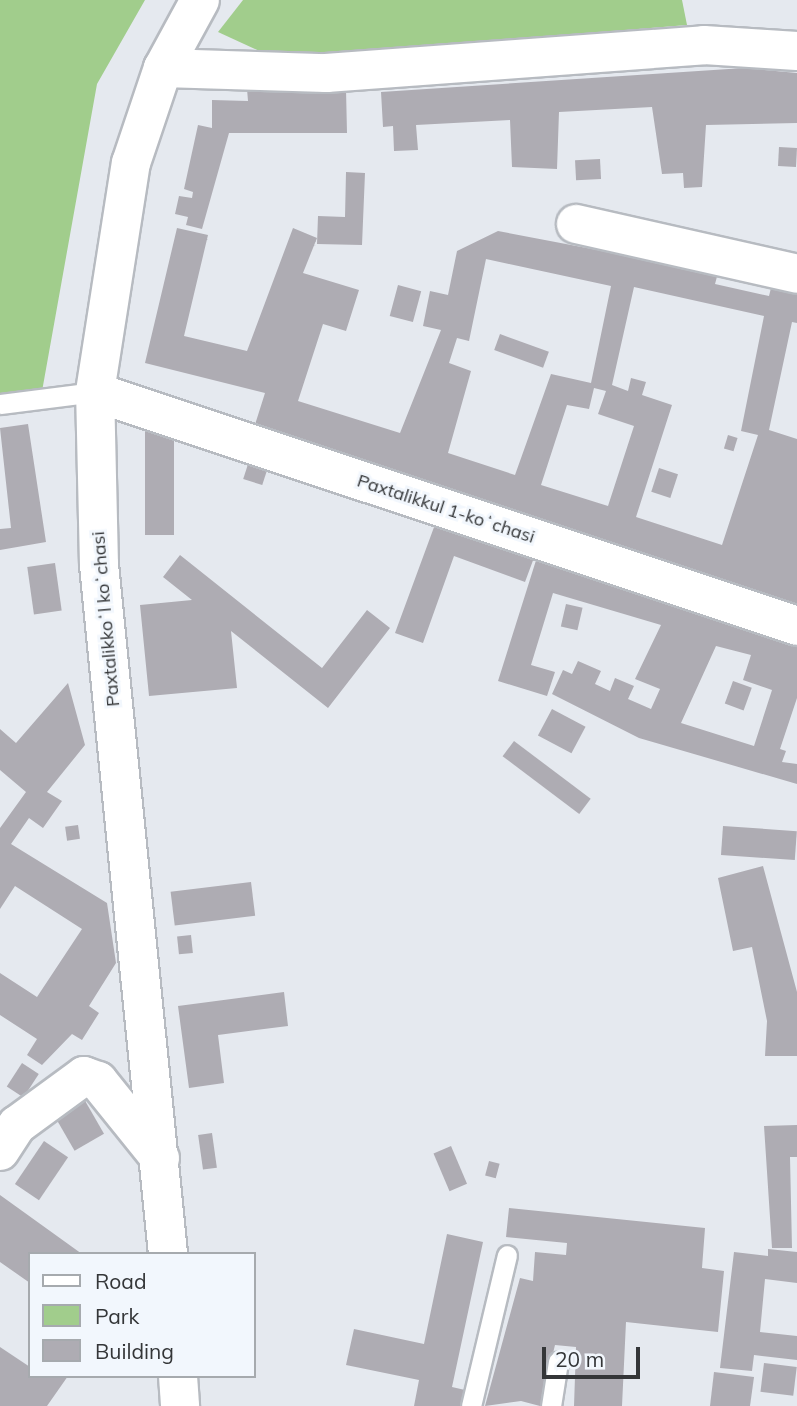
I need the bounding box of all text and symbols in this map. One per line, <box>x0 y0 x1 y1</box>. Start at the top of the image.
street label: Paxtalikkul 1-koʻchasi <box>354 470 538 548</box>
street label: Paxtalikkoʻl koʻchasi <box>88 531 124 707</box>
legend <box>28 1252 256 1378</box>
text: Road <box>95 1268 146 1294</box>
text: Park <box>95 1303 139 1329</box>
scale bar <box>545 1332 643 1376</box>
text: Building <box>95 1338 174 1364</box>
text: 20 m <box>555 1346 604 1372</box>

